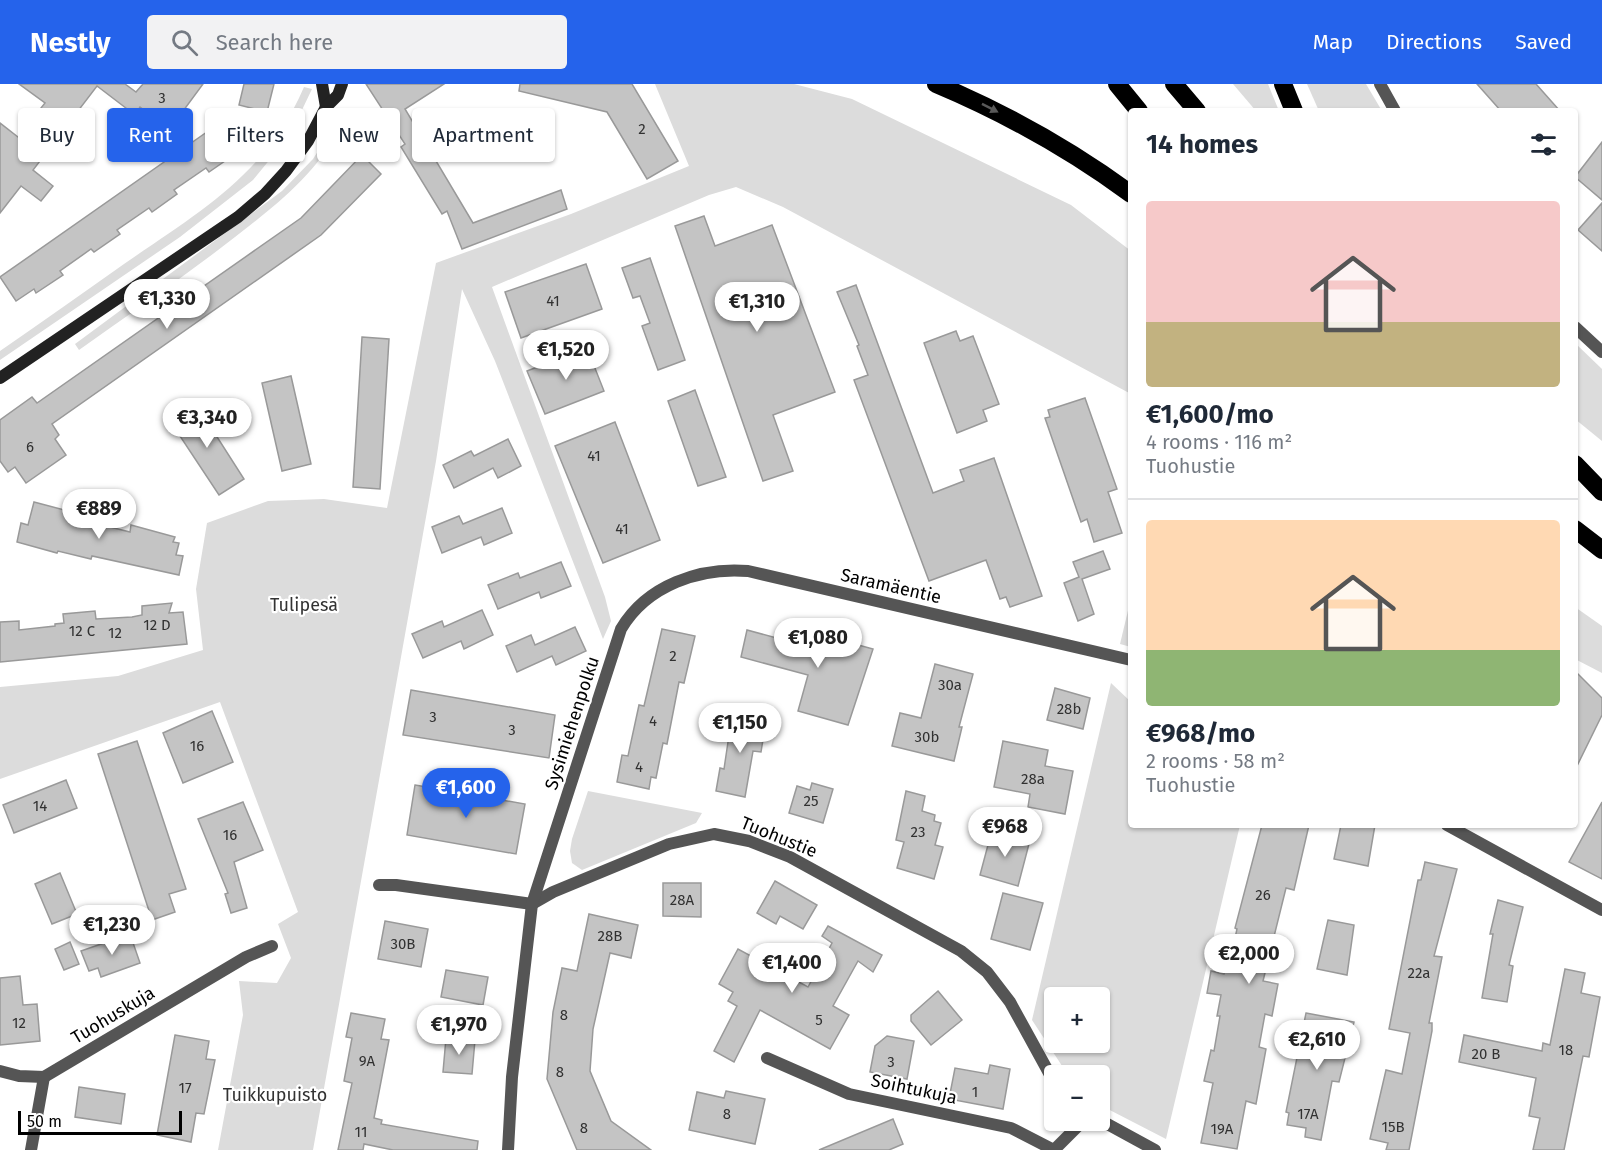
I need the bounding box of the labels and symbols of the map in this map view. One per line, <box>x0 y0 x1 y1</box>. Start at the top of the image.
house number: 3 <box>158 89 166 107</box>
one-way arrow <box>981 104 998 113</box>
house number: 2 <box>638 120 646 138</box>
pin: €1,330 <box>118 279 216 330</box>
pin: €1,310 <box>708 282 806 333</box>
house number: 41 <box>546 292 560 310</box>
pin: €1,520 <box>517 330 615 381</box>
pin: €3,340 <box>158 398 256 449</box>
house number: 6 <box>26 438 34 456</box>
house number: 41 <box>587 447 601 465</box>
pin: €889 <box>63 489 135 540</box>
house number: 41 <box>615 520 629 538</box>
street label: Saramäentie <box>839 564 943 608</box>
park label: Tulipesä <box>270 594 338 616</box>
house number: 12 D <box>143 616 171 634</box>
pin: €1,080 <box>769 618 867 669</box>
house number: 12 C <box>69 622 96 640</box>
house number: 12 <box>108 624 122 642</box>
house number: 2 <box>669 647 677 665</box>
street label: Sysimiehenpolku <box>540 653 604 793</box>
house number: 30a <box>938 676 962 694</box>
house number: 28b <box>1057 700 1081 718</box>
pin: €1,150 <box>691 703 789 754</box>
house number: 3 <box>429 708 437 726</box>
house number: 4 <box>649 712 657 730</box>
house number: 3 <box>508 721 516 739</box>
house number: 30b <box>915 728 939 746</box>
house number: 16 <box>190 737 204 755</box>
house number: 4 <box>635 758 643 776</box>
pin: €1,600 <box>417 768 515 819</box>
house number: 28a <box>1021 770 1045 788</box>
house number: 25 <box>804 792 818 810</box>
house number: 14 <box>33 797 47 815</box>
pin: €968 <box>969 807 1041 858</box>
street label: Tuohustie <box>738 812 820 862</box>
house number: 23 <box>911 823 925 841</box>
house number: 16 <box>223 826 237 844</box>
house number: 26 <box>1255 886 1271 904</box>
house number: 28A <box>670 891 695 909</box>
pin: €1,230 <box>63 905 161 956</box>
house number: 28B <box>598 927 622 945</box>
pin: €2,000 <box>1200 934 1298 985</box>
house number: 30B <box>391 935 415 953</box>
pin: €1,400 <box>743 943 841 994</box>
house number: 22a <box>1408 964 1430 982</box>
street label: Tuohuskuja <box>67 982 159 1048</box>
pin: €1,970 <box>410 1005 508 1056</box>
house number: 8 <box>560 1006 568 1024</box>
house number: 5 <box>815 1011 823 1029</box>
house number: 12 <box>12 1014 26 1032</box>
pin: €2,610 <box>1268 1020 1366 1071</box>
house number: 18 <box>1559 1041 1573 1059</box>
house number: 20 B <box>1472 1045 1500 1063</box>
house number: 9A <box>359 1052 376 1070</box>
house number: 3 <box>887 1053 895 1071</box>
house number: 8 <box>556 1063 564 1081</box>
street label: Soihtukuja <box>869 1069 959 1109</box>
house number: 17 <box>178 1079 192 1097</box>
house number: 1 <box>972 1083 978 1101</box>
park label: Tuikkupuisto <box>223 1084 327 1106</box>
house number: 8 <box>723 1105 731 1123</box>
house number: 17A <box>1297 1105 1319 1123</box>
scale bar <box>18 1108 182 1136</box>
house number: 15B <box>1381 1118 1405 1136</box>
house number: 8 <box>580 1119 588 1137</box>
house number: 19A <box>1211 1120 1234 1138</box>
house number: 11 <box>355 1123 367 1141</box>

